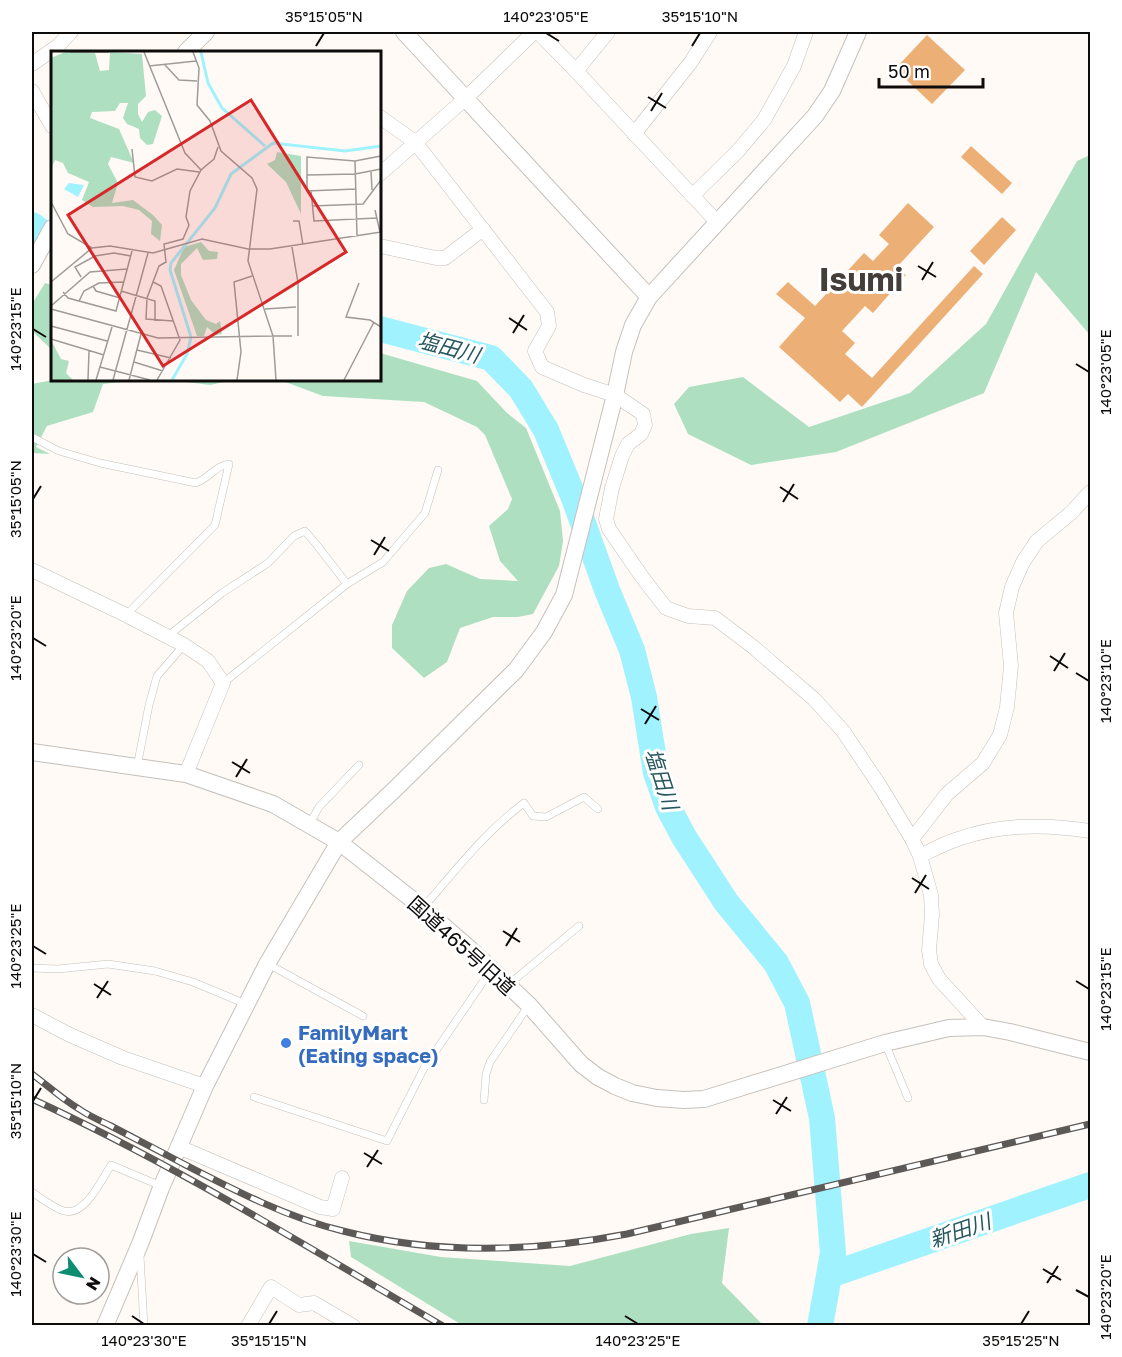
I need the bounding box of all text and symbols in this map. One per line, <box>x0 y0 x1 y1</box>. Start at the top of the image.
text: 35°15'05"N <box>285 7 363 25</box>
text: 140°23'05"E <box>503 7 589 25</box>
text: 35°15'10"N <box>662 7 738 25</box>
inset map <box>51 51 381 381</box>
scale bar <box>879 51 982 89</box>
text: 50 m <box>888 60 930 82</box>
district label: Isumi <box>819 260 903 298</box>
text: 140°23'15"E <box>6 287 24 371</box>
water label: 塩田川 <box>415 326 485 368</box>
text: 140°23'05"E <box>1096 329 1114 415</box>
text: 35°15'05"N <box>6 460 24 538</box>
text: 140°23'20"E <box>6 595 24 681</box>
text: 140°23'10"E <box>1096 639 1114 723</box>
water label: 塩田川 <box>640 745 685 815</box>
street label: 国道465号旧道 <box>403 891 521 999</box>
text: 140°23'25"E <box>6 904 24 988</box>
text: 140°23'15"E <box>1096 947 1114 1031</box>
place label: FamilyMart (Eating space) <box>298 1020 439 1067</box>
marker: FamilyMart (Eating space) <box>279 1036 293 1050</box>
text: 35°15'10"N <box>6 1063 24 1139</box>
water label: 新田川 <box>926 1207 996 1253</box>
text: 140°23'30"E <box>6 1211 24 1297</box>
north arrow <box>51 1246 111 1306</box>
text: 140°23'20"E <box>1096 1254 1114 1340</box>
text: N <box>82 1273 105 1294</box>
text: 140°23'30"E <box>101 1331 187 1349</box>
text: 35°15'15"N <box>231 1331 307 1349</box>
text: 140°23'25"E <box>596 1331 680 1349</box>
text: 35°15'25"N <box>982 1331 1060 1349</box>

